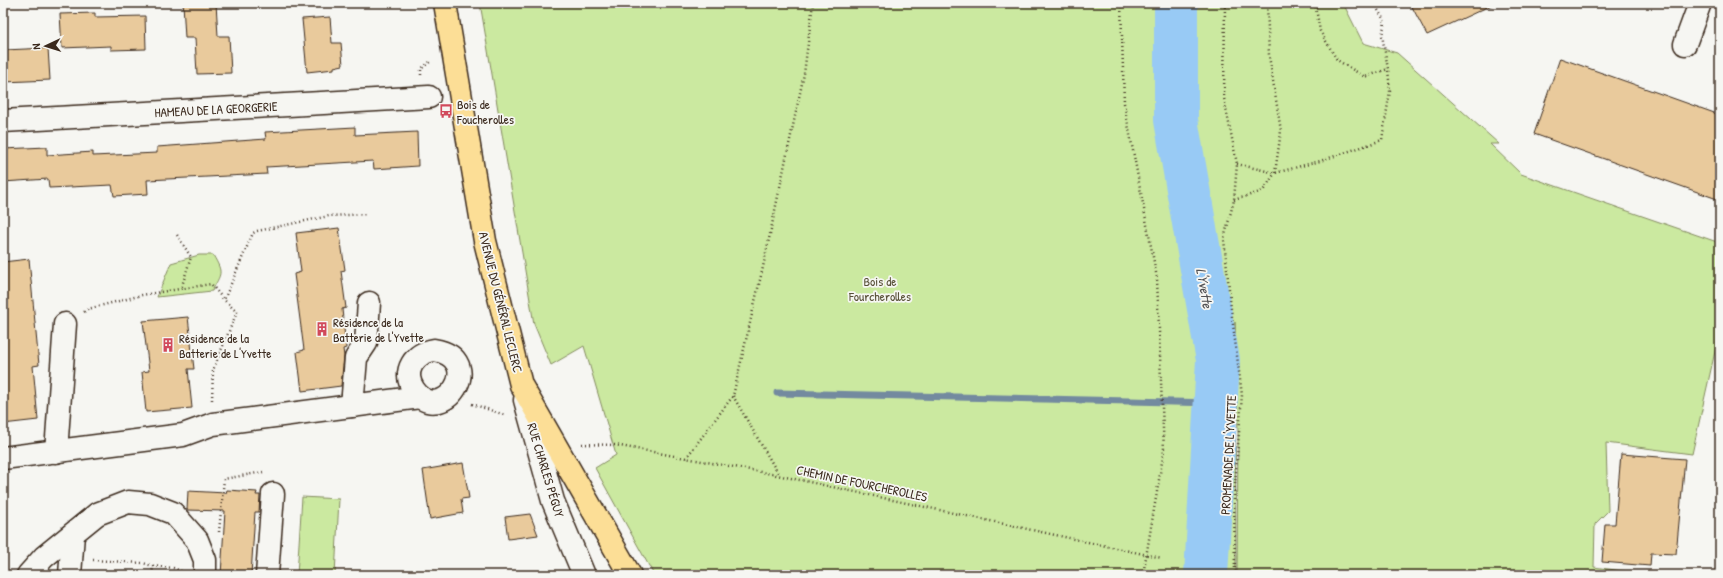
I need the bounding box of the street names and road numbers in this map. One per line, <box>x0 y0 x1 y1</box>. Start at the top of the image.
street label: HAMEAU DE LA GEORGERIE <box>154 97 278 121</box>
street label: AVENUE DU GÉNÉRAL LECLERC <box>475 230 527 374</box>
street label: PROMENADE DE L'YVETTE <box>1216 395 1240 515</box>
street label: RUE CHARLES PÉGUY <box>523 421 569 520</box>
street label: CHEMIN DE FOURCHEROLLES <box>795 460 929 506</box>

